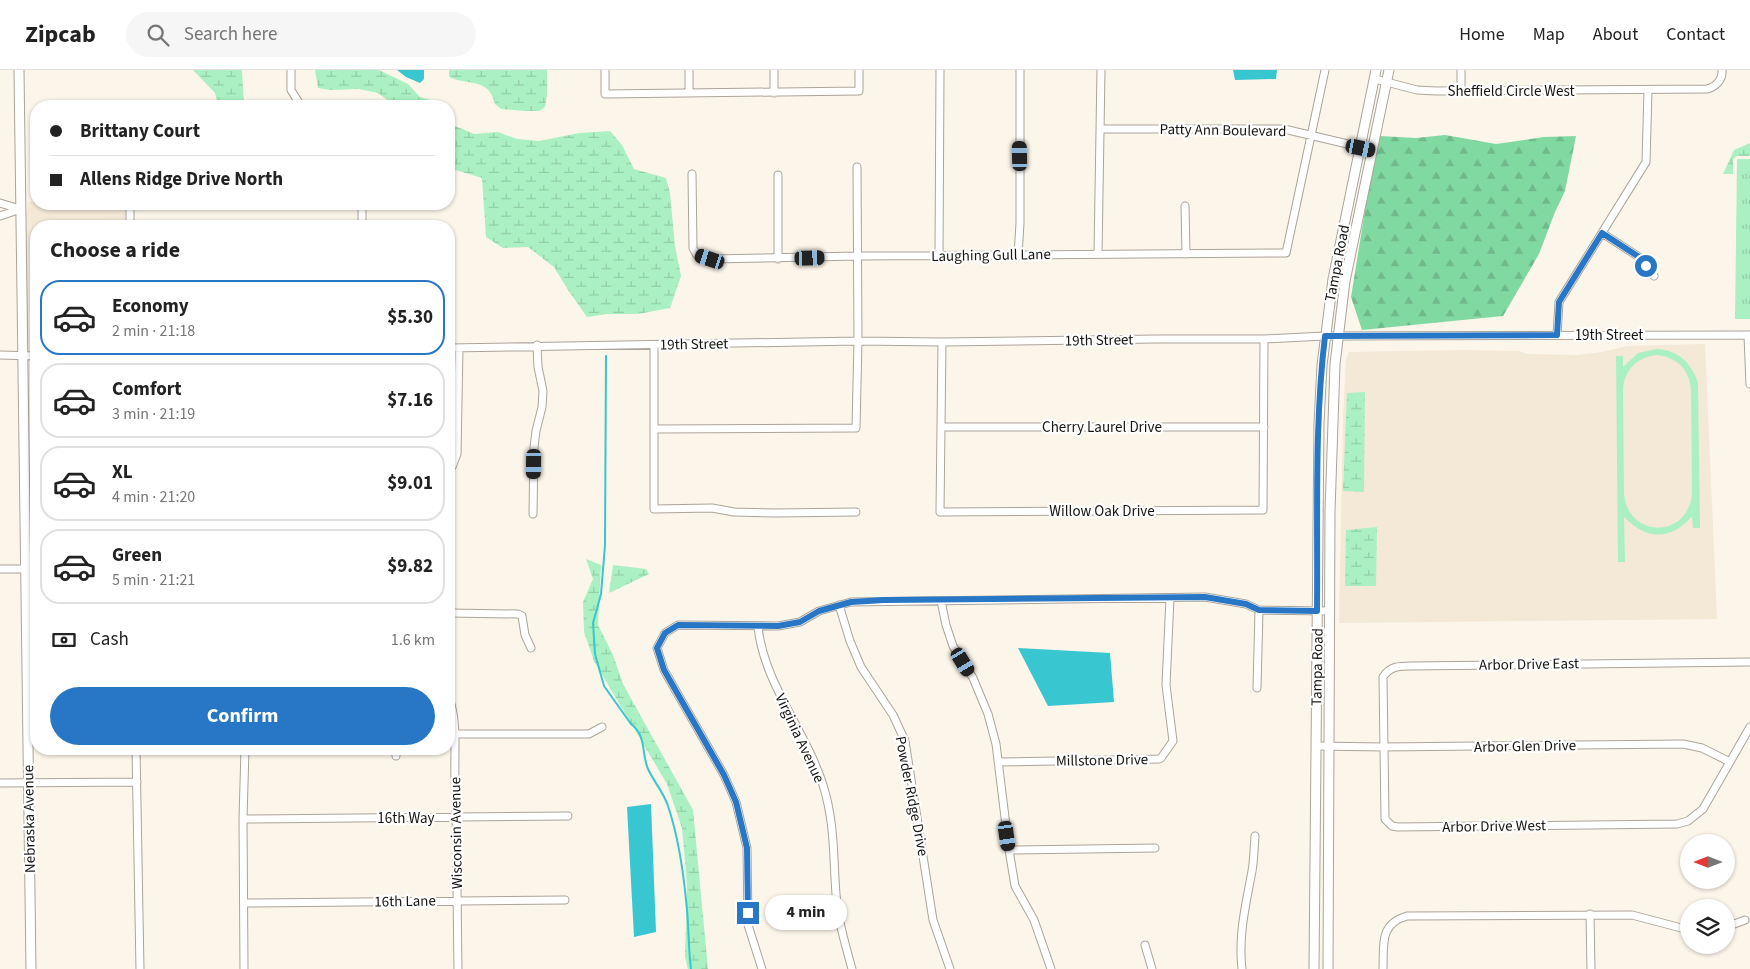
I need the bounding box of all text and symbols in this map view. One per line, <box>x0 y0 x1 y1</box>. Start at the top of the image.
search box <box>126 12 476 57</box>
text: Zipcab <box>25 17 96 52</box>
icon: search <box>144 21 172 49</box>
text: Search here <box>184 21 277 48</box>
text: Home <box>1459 22 1505 47</box>
text: Map <box>1533 22 1565 47</box>
text: About <box>1593 22 1638 47</box>
text: Contact <box>1666 22 1725 47</box>
street label: Sheffield Circle West <box>1447 81 1575 102</box>
text: Brittany Court <box>80 118 200 145</box>
street label: Patty Ann Boulevard <box>1159 119 1287 142</box>
car <box>1344 138 1377 158</box>
car <box>1012 141 1027 171</box>
text: Allens Ridge Drive North <box>80 166 283 193</box>
street label: Tampa Road <box>1320 223 1355 303</box>
text: Choose a ride <box>50 234 180 266</box>
street label: Laughing Gull Lane <box>931 244 1051 267</box>
car <box>693 247 726 271</box>
car <box>794 250 825 266</box>
route start <box>1635 255 1657 277</box>
text: Economy <box>112 293 189 320</box>
icon: car <box>52 295 97 340</box>
text: $5.30 <box>387 304 433 331</box>
text: 2 min · 21:18 <box>112 320 195 342</box>
street label: 19th Street <box>1575 325 1643 346</box>
street label: 19th Street <box>1064 329 1134 352</box>
street label: 19th Street <box>659 333 729 356</box>
text: Comfort <box>112 376 182 403</box>
icon: car <box>52 378 97 423</box>
text: $7.16 <box>387 387 433 414</box>
text: 3 min · 21:19 <box>112 403 195 425</box>
street label: Cherry Laurel Drive <box>1042 417 1162 438</box>
car <box>526 449 541 479</box>
text: XL <box>112 459 133 486</box>
icon: car <box>52 461 97 506</box>
text: $9.01 <box>387 470 433 497</box>
text: 4 min · 21:20 <box>112 486 195 508</box>
street label: Willow Oak Drive <box>1049 501 1155 522</box>
text: Green <box>112 542 162 569</box>
icon: car <box>52 544 97 589</box>
text: $9.82 <box>387 553 433 580</box>
text: 5 min · 21:21 <box>112 569 195 591</box>
icon: cash <box>50 626 78 654</box>
text: Cash <box>90 626 129 653</box>
street label: Tampa Road <box>1306 628 1329 706</box>
text: 1.6 km <box>391 629 435 651</box>
car <box>948 645 977 679</box>
street label: Arbor Drive East <box>1479 653 1579 676</box>
button: Confirm <box>50 687 435 745</box>
street label: Virginia Avenue <box>770 690 829 786</box>
street label: Powder Ridge Drive <box>890 734 933 858</box>
street label: Arbor Glen Drive <box>1474 735 1576 758</box>
street label: Millstone Drive <box>1056 749 1148 772</box>
street label: Nebraska Avenue <box>18 765 41 873</box>
street label: Wisconsin Avenue <box>445 777 468 889</box>
street label: 16th Way <box>377 808 435 829</box>
street label: Arbor Drive West <box>1442 815 1546 838</box>
car <box>997 820 1016 852</box>
north arrow <box>1680 834 1735 889</box>
map controls <box>1680 834 1735 954</box>
street label: 16th Lane <box>374 890 436 913</box>
callout: 4 min <box>766 896 848 930</box>
button: layers <box>1680 899 1735 954</box>
text: 4 min <box>787 901 825 923</box>
route end <box>737 902 759 924</box>

